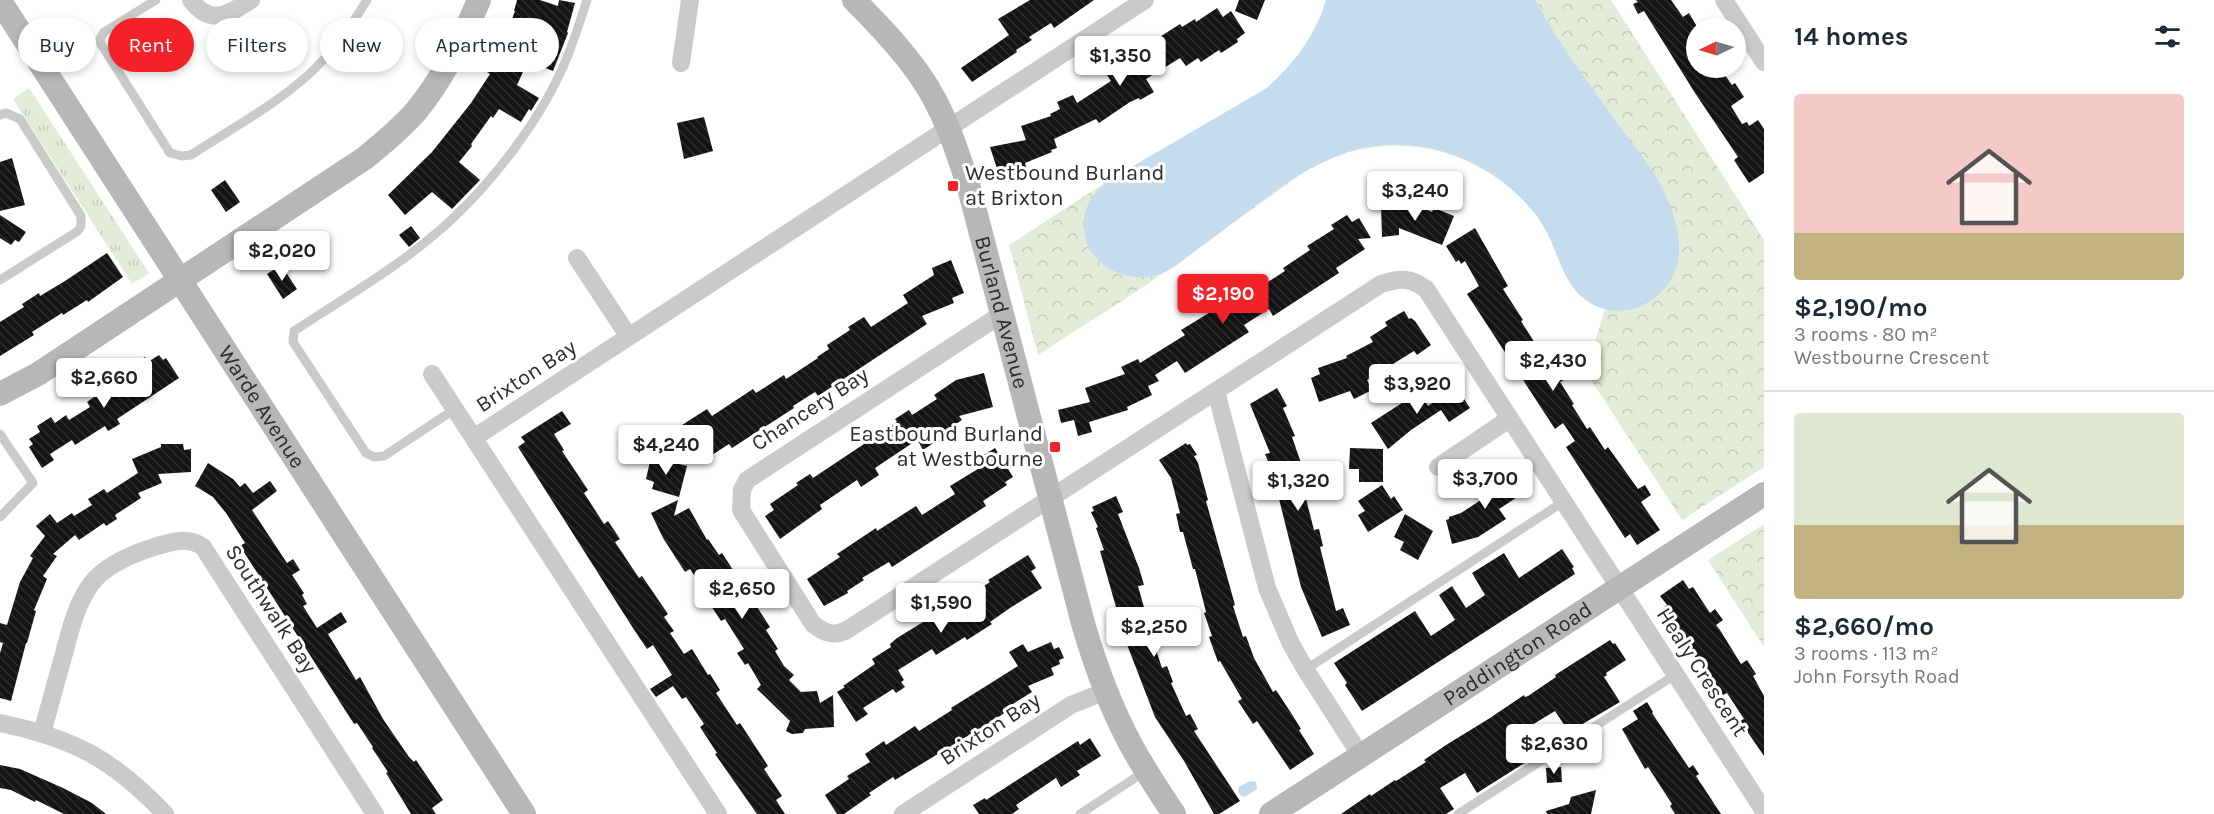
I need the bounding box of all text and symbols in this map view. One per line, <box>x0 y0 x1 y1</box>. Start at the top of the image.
chip: Buy <box>18 18 96 72</box>
chip: Rent <box>108 18 194 72</box>
chip: Filters <box>206 18 308 72</box>
chip: New <box>320 18 403 72</box>
chip: Apartment <box>415 18 559 72</box>
north arrow <box>1686 18 1746 78</box>
map controls <box>1686 18 1746 78</box>
icon: filters <box>2151 20 2184 53</box>
text: 14 homes <box>1794 21 1908 52</box>
pin: $1,350 <box>1071 36 1169 87</box>
text: $1,350 <box>1089 44 1151 67</box>
icon: home <box>1935 133 2043 241</box>
place label: Westbound Burland at Brixton <box>965 160 1165 211</box>
pin: $3,240 <box>1366 171 1464 222</box>
marker: Westbound Burland at Brixton <box>946 179 960 193</box>
text: $3,240 <box>1381 179 1449 202</box>
pin: $2,020 <box>233 231 331 282</box>
street label: Burland Avenue <box>969 233 1034 392</box>
text: $2,020 <box>248 239 316 262</box>
pin: $2,190 <box>1174 274 1272 325</box>
text: $2,190 <box>1192 282 1254 305</box>
text: $2,190/mo <box>1794 292 1927 323</box>
text: 3 rooms · 80 m² <box>1794 323 1938 346</box>
street label: Brixton Bay <box>471 334 581 418</box>
street label: Warde Avenue <box>213 341 311 473</box>
pin: $2,430 <box>1504 341 1602 392</box>
text: Westbourne Crescent <box>1794 346 1989 369</box>
text: $2,430 <box>1519 349 1587 372</box>
pin: $2,660 <box>55 358 153 409</box>
street label: Chancery Bay <box>747 362 873 456</box>
pin: $3,920 <box>1368 364 1466 415</box>
text: $2,660 <box>70 366 138 389</box>
text: $3,920 <box>1383 372 1451 395</box>
place label: Eastbound Burland at Westbourne <box>849 421 1043 472</box>
pin: $4,240 <box>617 425 715 476</box>
text: $4,240 <box>632 433 700 456</box>
marker: Eastbound Burland at Westbourne <box>1048 440 1062 454</box>
icon: home <box>1935 452 2043 560</box>
pin: $3,700 <box>1436 459 1534 510</box>
pin: $1,320 <box>1249 461 1347 512</box>
text: $3,700 <box>1452 467 1518 490</box>
text: $1,320 <box>1266 469 1330 492</box>
street label: Southwalk Bay <box>220 540 322 678</box>
pin: $2,650 <box>693 569 791 620</box>
text: $2,650 <box>708 577 776 600</box>
pin: $1,590 <box>892 583 990 634</box>
text: $1,590 <box>910 591 972 614</box>
street label: Paddington Road <box>1438 596 1597 712</box>
street label: Healy Crescent <box>1651 603 1753 741</box>
pin: $2,250 <box>1105 607 1203 658</box>
text: $2,660/mo <box>1794 611 1934 642</box>
text: $2,250 <box>1120 615 1188 638</box>
text: 3 rooms · 113 m² <box>1794 642 1938 665</box>
text: John Forsyth Road <box>1794 665 1960 688</box>
street label: Brixton Bay <box>935 687 1045 771</box>
pin: $2,630 <box>1505 724 1603 775</box>
text: $2,630 <box>1520 732 1588 755</box>

